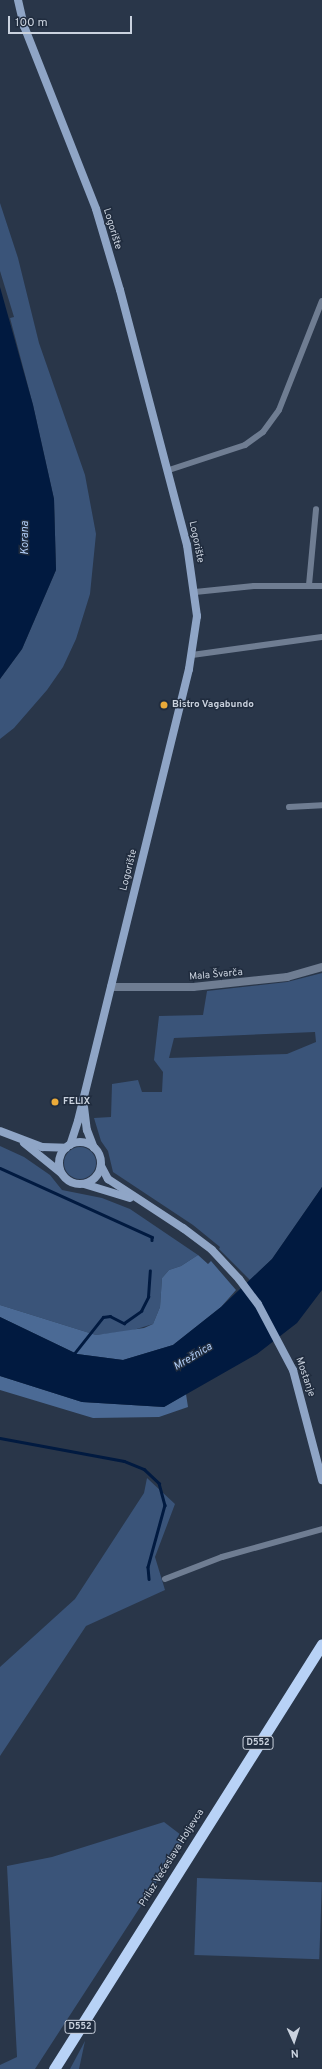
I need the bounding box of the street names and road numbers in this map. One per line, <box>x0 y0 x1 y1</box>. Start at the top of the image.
street label: Logorište <box>100 207 124 251</box>
street label: Logorište <box>186 520 206 564</box>
street label: Logorište <box>118 848 140 892</box>
street label: Mala Švarča <box>189 967 243 983</box>
street label: Mostanje <box>293 1356 317 1398</box>
road number: D552 <box>242 1736 274 1750</box>
street label: Prilaz Većeslava Holjevca <box>137 1807 207 1909</box>
road number: D552 <box>64 2020 96 2034</box>

